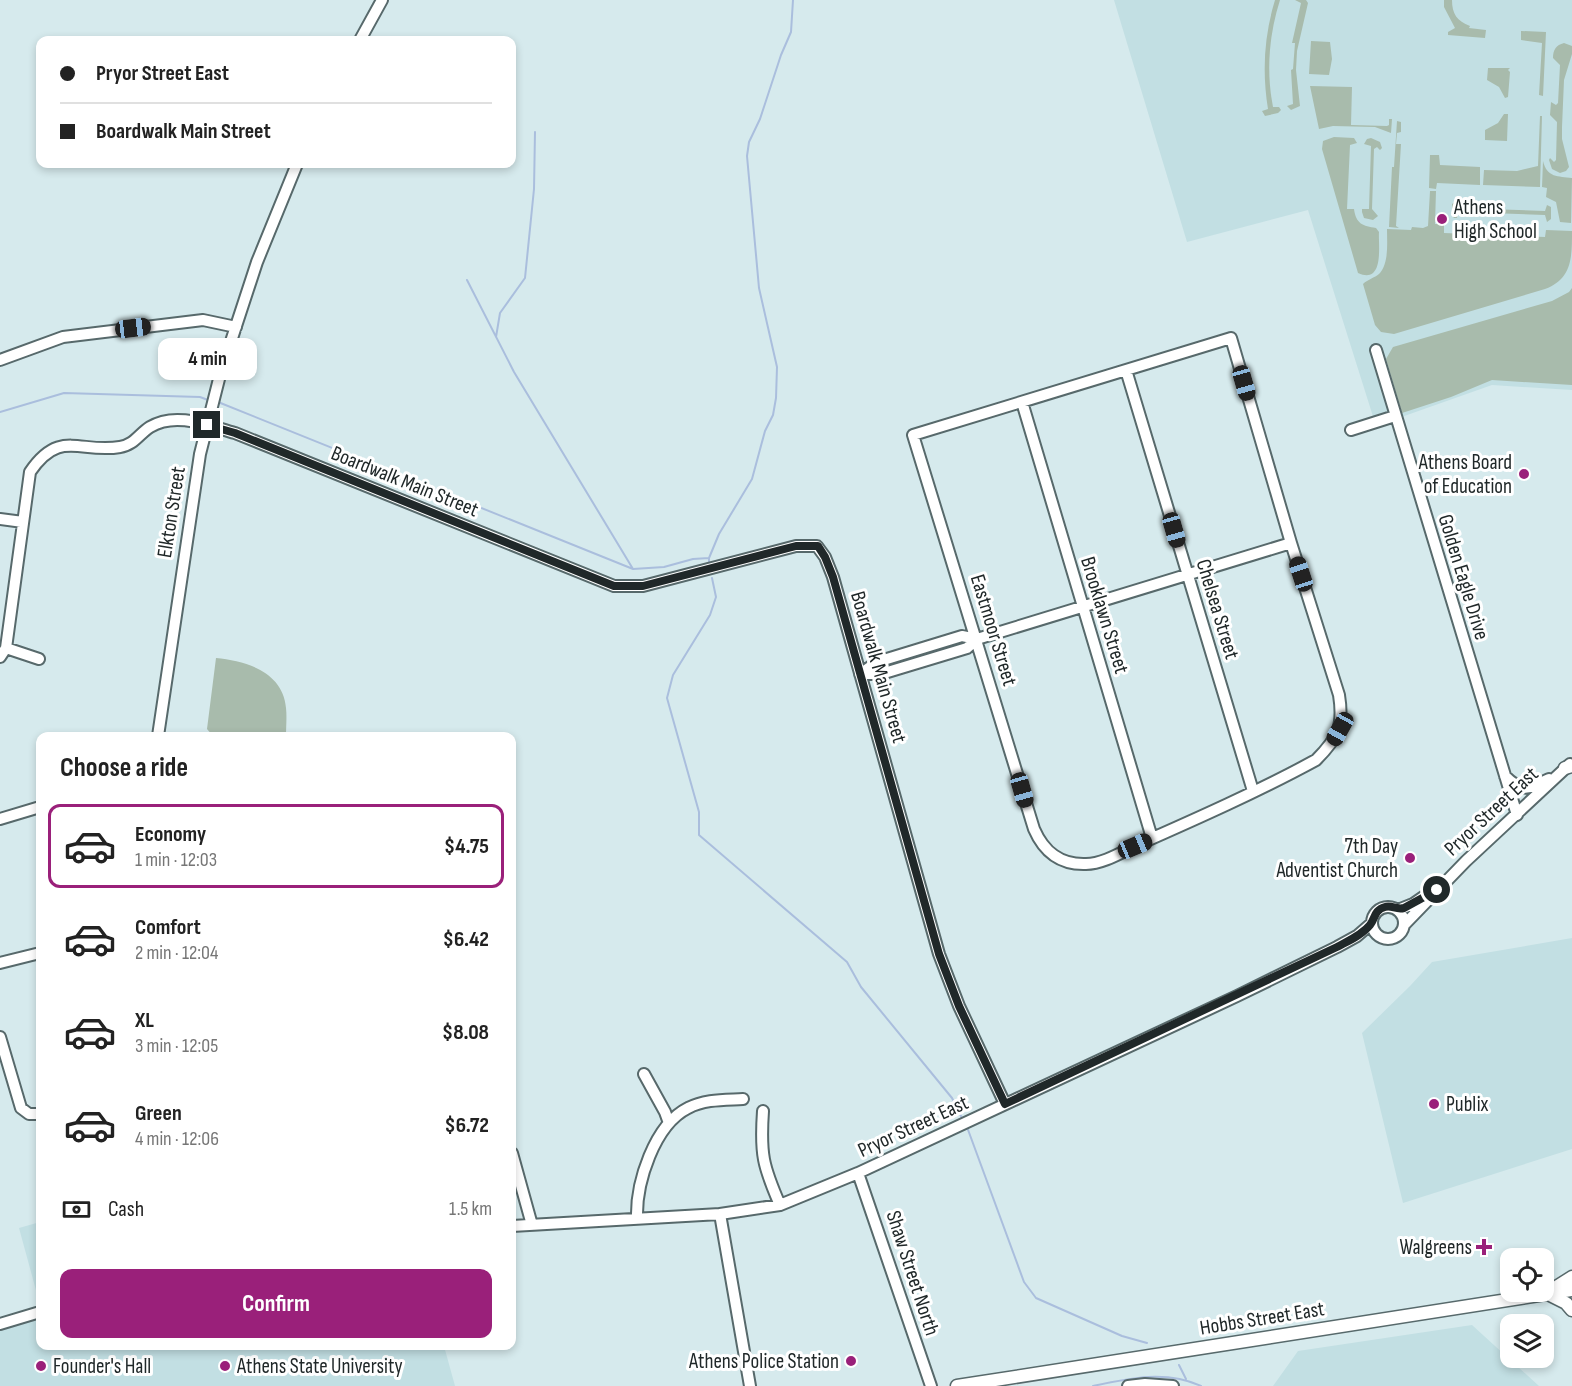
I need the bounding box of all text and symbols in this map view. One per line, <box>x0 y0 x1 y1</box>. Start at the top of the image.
text: Pryor Street East <box>96 60 229 87</box>
text: Boardwalk Main Street <box>96 118 271 145</box>
place label: Athens High School <box>1453 195 1537 244</box>
marker: Athens High School <box>1435 212 1449 226</box>
car <box>114 317 152 339</box>
callout: 4 min <box>158 338 256 380</box>
text: 4 min <box>188 347 227 371</box>
car <box>1230 363 1258 403</box>
route end <box>193 411 220 438</box>
street label: Boardwalk Main Street <box>328 441 482 522</box>
place label: Athens Board of Education <box>1418 450 1512 499</box>
street label: Elkton Street <box>152 465 191 560</box>
marker: Athens Board of Education <box>1517 467 1531 481</box>
car <box>1160 510 1188 550</box>
street label: Golden Eagle Drive <box>1433 511 1494 643</box>
street label: Brooklawn Street <box>1075 554 1134 677</box>
car <box>1287 554 1315 594</box>
street label: Chelsea Street <box>1190 556 1245 662</box>
street label: Eastmoor Street <box>965 572 1022 689</box>
street label: Boardwalk Main Street <box>845 588 912 746</box>
car <box>1323 709 1357 749</box>
text: Choose a ride <box>60 752 188 784</box>
street label: Pryor Street East <box>1439 762 1543 861</box>
car <box>1008 770 1036 810</box>
icon: car <box>63 819 117 873</box>
text: Economy <box>135 821 206 848</box>
car <box>1115 831 1155 861</box>
text: $4.75 <box>444 833 489 860</box>
place label: 7th Day Adventist Church <box>1275 834 1398 883</box>
text: 1 min · 12:03 <box>135 848 217 872</box>
marker: 7th Day Adventist Church <box>1403 851 1417 865</box>
route start <box>1423 876 1450 903</box>
icon: car <box>63 912 117 966</box>
text: Comfort <box>135 914 201 941</box>
text: $6.42 <box>443 926 489 953</box>
text: 2 min · 12:04 <box>135 941 218 965</box>
icon: car <box>63 1005 117 1059</box>
text: XL <box>135 1007 154 1034</box>
text: $8.08 <box>442 1019 489 1046</box>
text: 3 min · 12:05 <box>135 1034 218 1058</box>
street label: Pryor Street East <box>854 1090 972 1163</box>
place label: Publix <box>1446 1092 1489 1117</box>
marker: Publix <box>1427 1097 1441 1111</box>
icon: car <box>63 1098 117 1152</box>
text: Green <box>135 1100 182 1127</box>
text: $6.72 <box>444 1112 489 1139</box>
text: 4 min · 12:06 <box>135 1127 219 1151</box>
icon: cash <box>60 1193 93 1226</box>
text: Cash <box>108 1196 144 1223</box>
text: 1.5 km <box>449 1197 492 1221</box>
street label: Shaw Street North <box>881 1208 944 1339</box>
place label: Walgreens <box>1399 1235 1472 1260</box>
marker: Walgreens <box>1477 1240 1491 1254</box>
map controls <box>1500 1248 1554 1368</box>
button: locate <box>1500 1248 1554 1302</box>
button: Confirm <box>60 1269 492 1338</box>
street label: Hobbs Street East <box>1198 1296 1326 1341</box>
button: layers <box>1500 1314 1554 1368</box>
place label: Athens Police Station <box>688 1349 839 1374</box>
place label: Founder's Hall <box>53 1354 151 1379</box>
place label: Athens State University <box>236 1354 403 1379</box>
marker: Athens Police Station <box>844 1354 858 1368</box>
marker: Founder's Hall <box>34 1359 48 1373</box>
marker: Athens State University <box>218 1359 232 1373</box>

